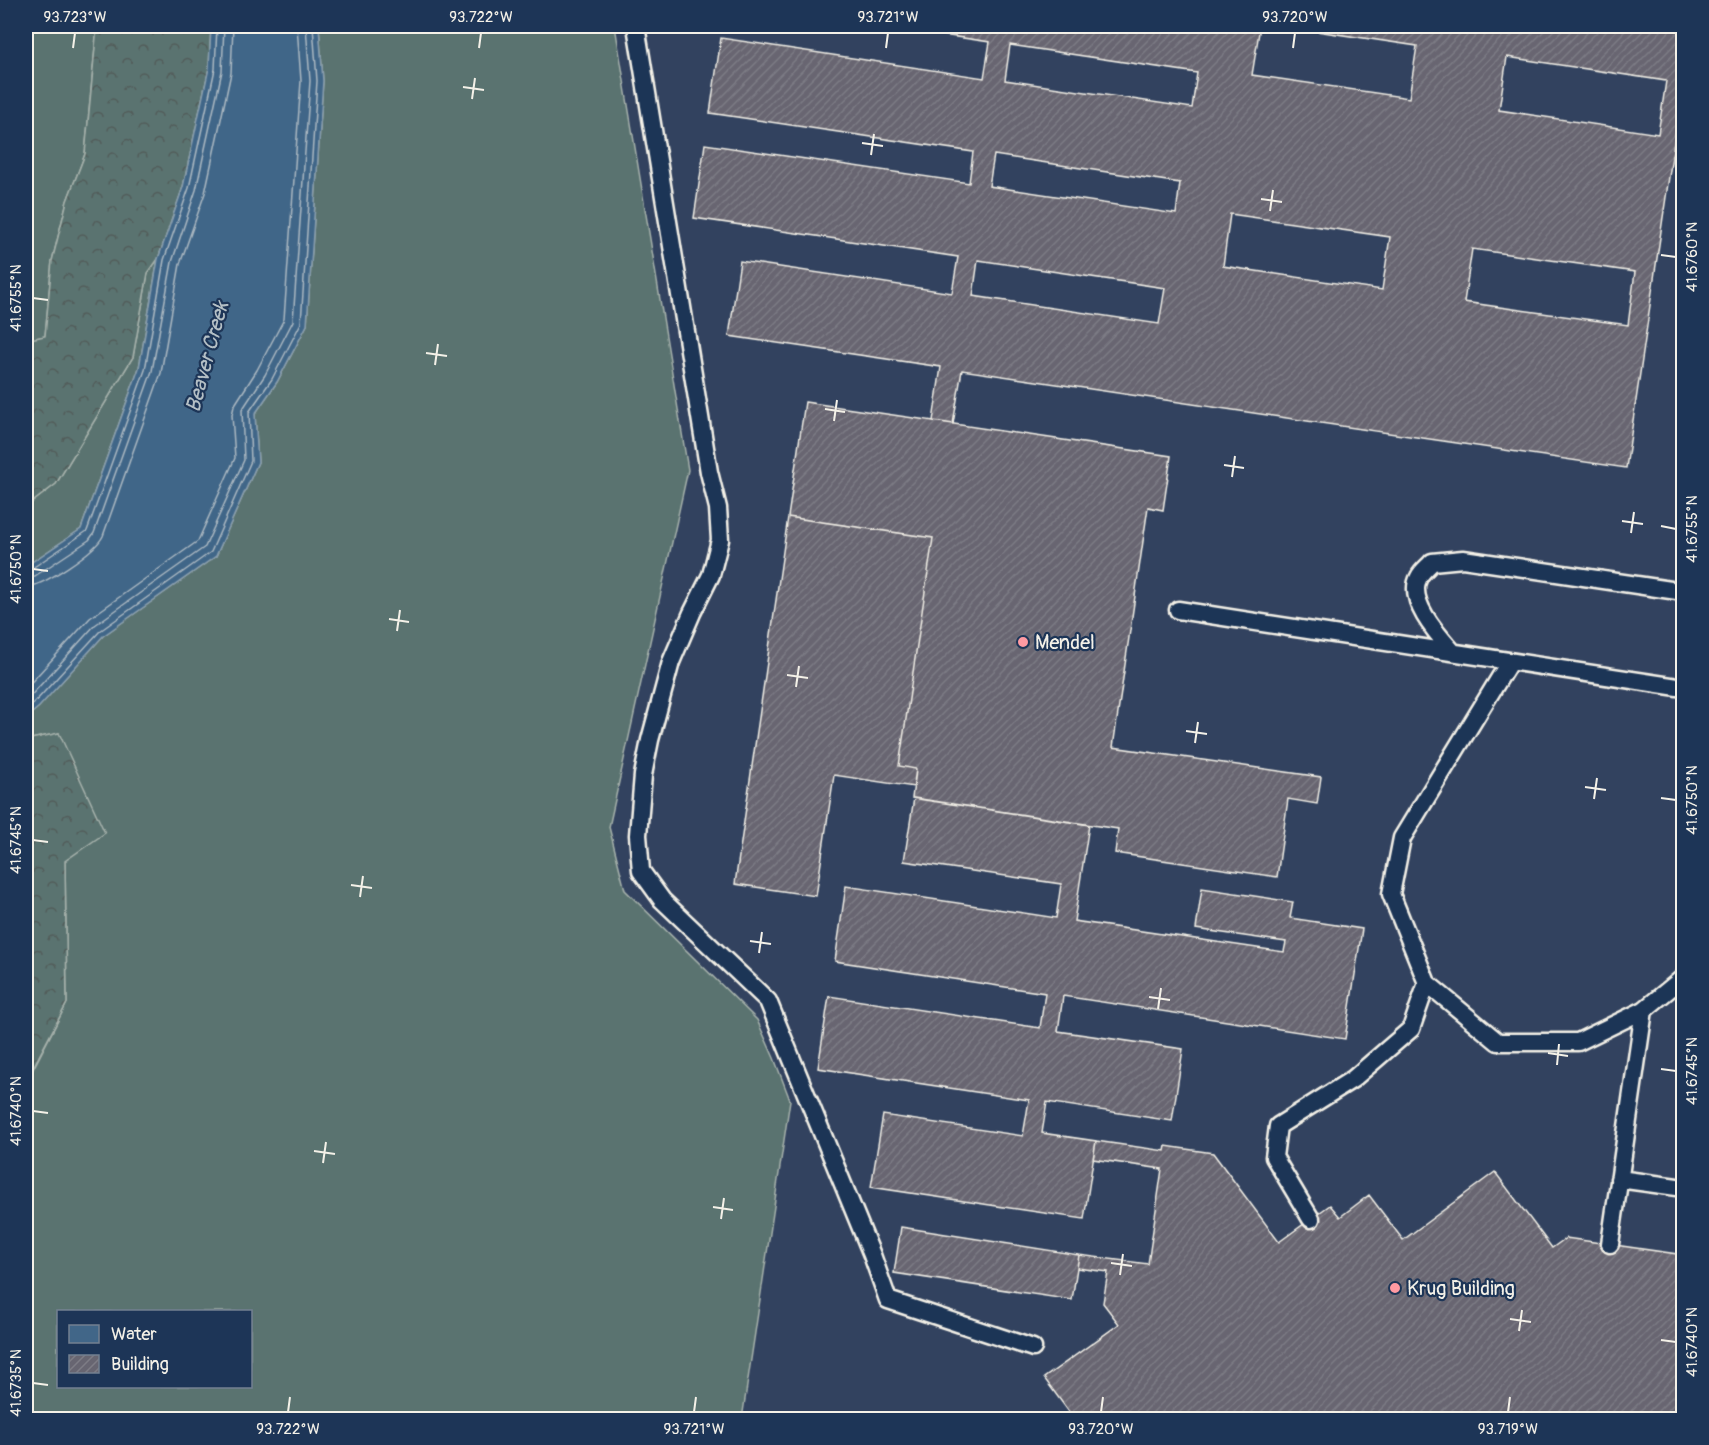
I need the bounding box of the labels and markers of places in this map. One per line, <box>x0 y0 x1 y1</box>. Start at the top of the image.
place label: Mendel <box>1035 630 1095 655</box>
marker: Mendel <box>1016 635 1030 649</box>
place label: Krug Building <box>1407 1276 1515 1301</box>
marker: Krug Building <box>1388 1281 1402 1295</box>

